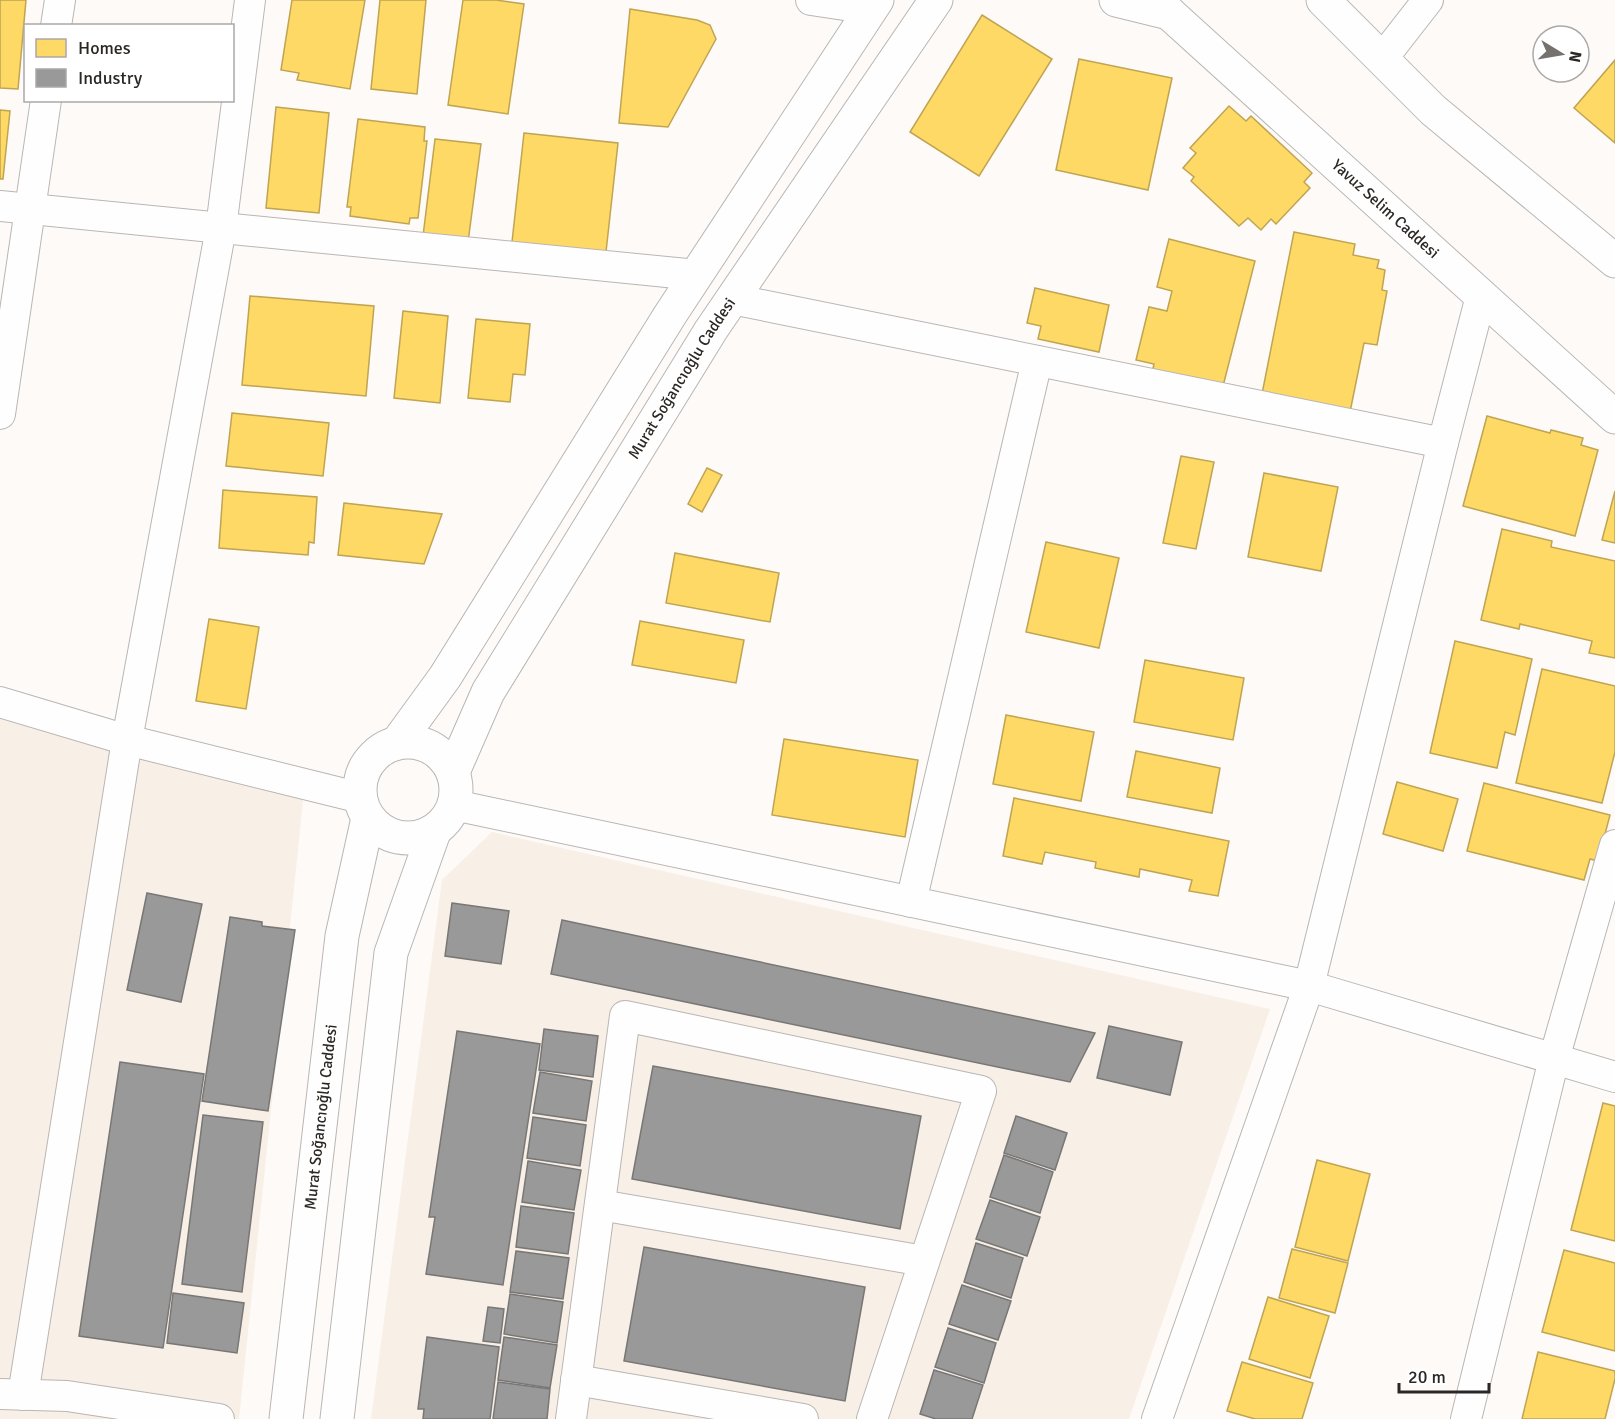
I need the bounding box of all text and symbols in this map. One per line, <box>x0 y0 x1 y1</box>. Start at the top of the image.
legend <box>24 24 234 102</box>
north arrow <box>1531 24 1591 84</box>
text: Homes <box>78 37 131 59</box>
text: N <box>1564 49 1586 64</box>
text: Industry <box>78 67 143 89</box>
street label: Yavuz Selim Caddesi <box>1328 155 1443 263</box>
street label: Murat Soğancıoğlu Caddesi <box>624 294 740 463</box>
street label: Murat Soğancıoğlu Caddesi <box>300 1023 342 1211</box>
scale bar <box>1399 1356 1489 1394</box>
text: 20 m <box>1408 1366 1446 1388</box>

